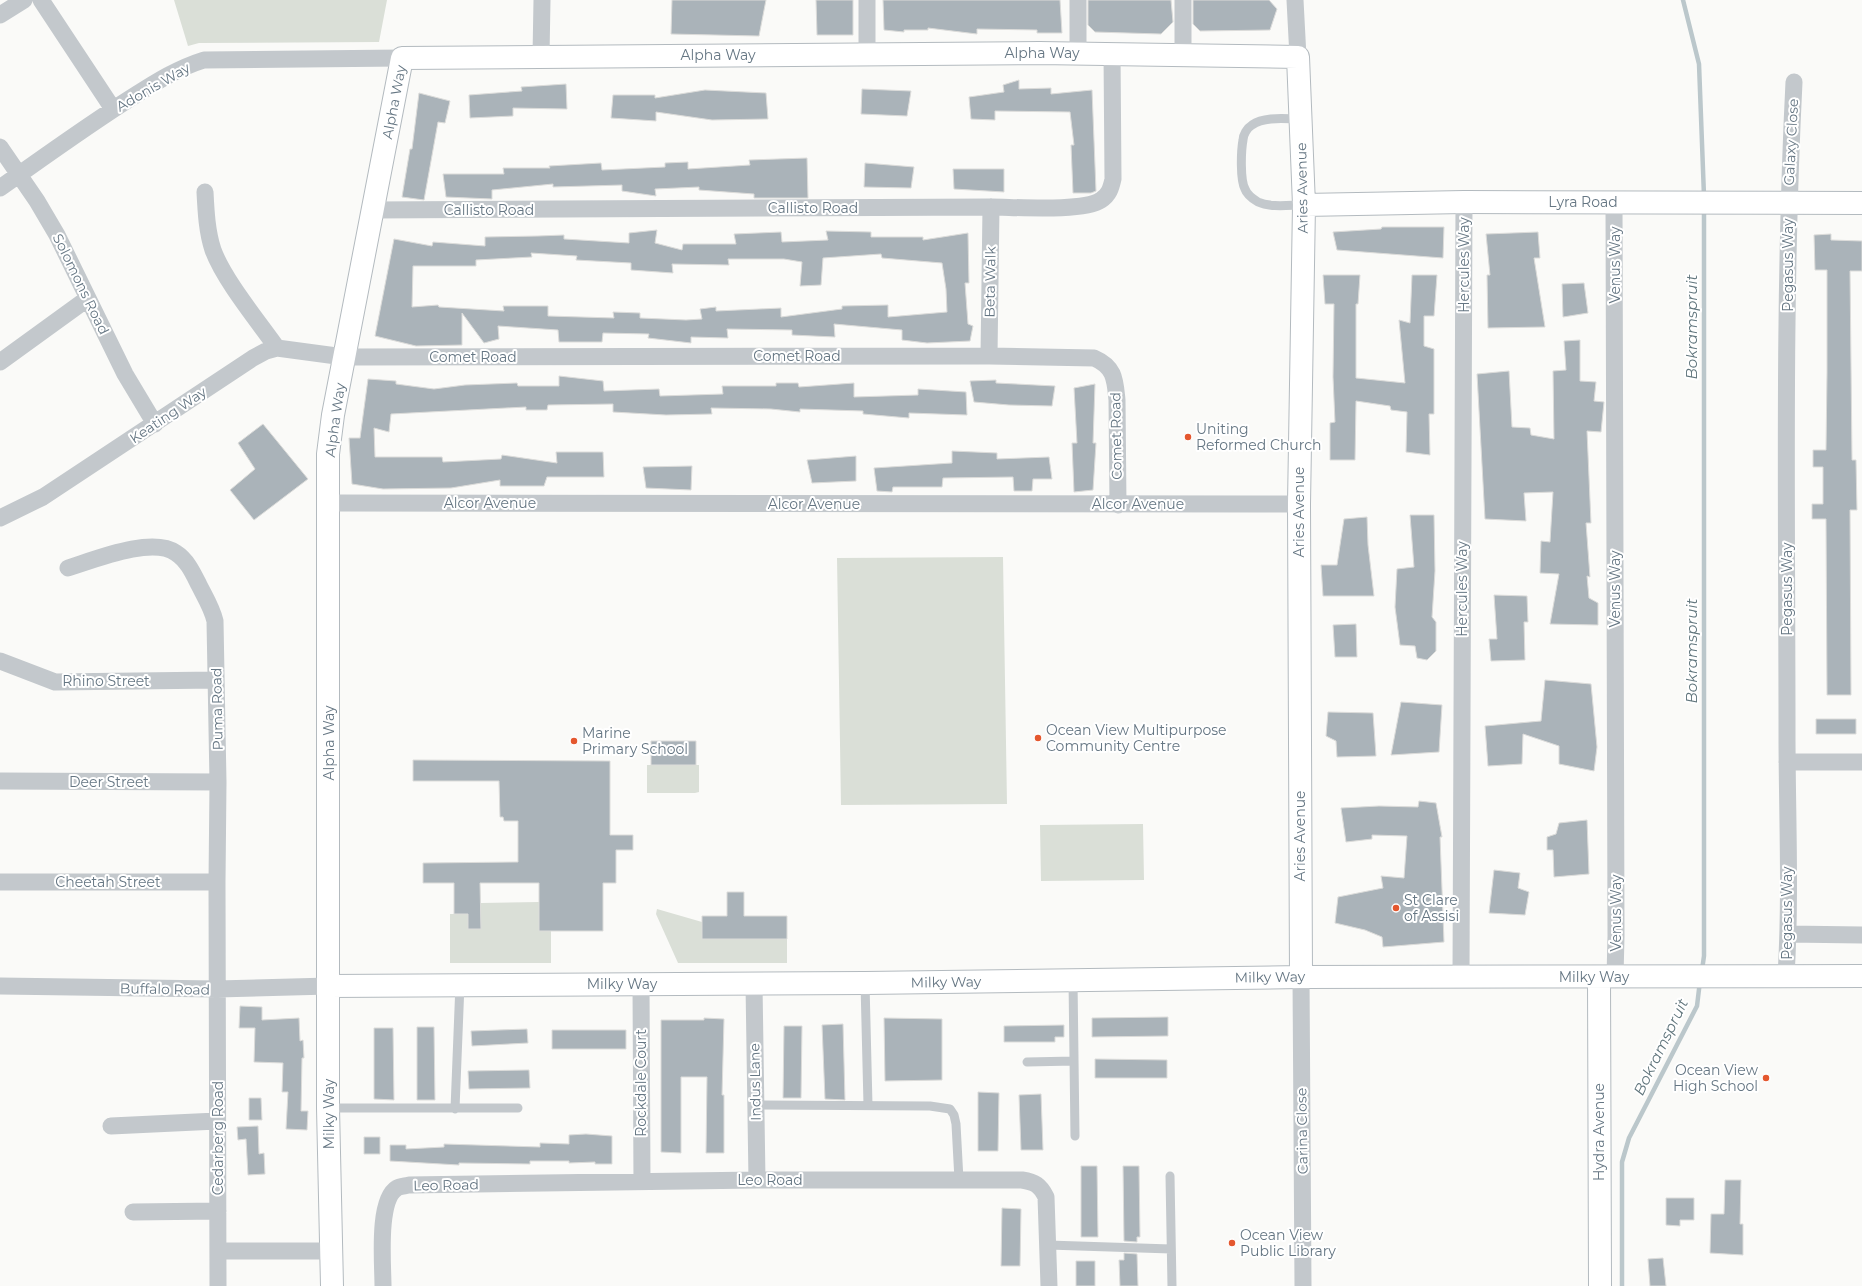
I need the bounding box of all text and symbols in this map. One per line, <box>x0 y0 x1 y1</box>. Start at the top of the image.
street label: Alpha Way <box>1004 44 1080 62</box>
street label: Alpha Way <box>680 46 756 64</box>
street label: Adonis Way <box>113 58 193 115</box>
street label: Alpha Way <box>378 63 410 141</box>
street label: Galaxy Close <box>1780 98 1802 186</box>
street label: Aries Avenue <box>1292 142 1312 234</box>
street label: Lyra Road <box>1548 193 1618 211</box>
street label: Callisto Road <box>768 199 858 217</box>
street label: Callisto Road <box>444 201 534 219</box>
street label: Hercules Way <box>1455 217 1473 313</box>
street label: Pegasus Way <box>1779 218 1797 312</box>
street label: Venus Way <box>1606 226 1624 304</box>
street label: Solomons Road <box>49 231 113 337</box>
street label: Beta Walk <box>980 245 1000 318</box>
water label: Bokramspruit <box>1682 274 1701 380</box>
street label: Comet Road <box>753 347 841 365</box>
street label: Comet Road <box>429 348 517 366</box>
street label: Alpha Way <box>321 381 349 458</box>
street label: Keating Way <box>126 383 210 447</box>
street label: Comet Road <box>1106 392 1126 480</box>
place label: Uniting Reformed Church <box>1196 420 1321 454</box>
marker: Uniting Reformed Church <box>1183 432 1193 442</box>
street label: Aries Avenue <box>1290 466 1308 558</box>
street label: Alcor Avenue <box>444 494 536 512</box>
street label: Alcor Avenue <box>768 495 860 513</box>
street label: Alcor Avenue <box>1092 495 1184 513</box>
street label: Hercules Way <box>1453 541 1471 637</box>
street label: Pegasus Way <box>1778 542 1796 636</box>
street label: Venus Way <box>1606 550 1624 628</box>
water label: Bokramspruit <box>1682 598 1701 704</box>
street label: Puma Road <box>207 667 227 751</box>
street label: Rhino Street <box>62 672 150 690</box>
street label: Alpha Way <box>320 705 338 781</box>
place label: Ocean View Multipurpose Community Centre <box>1046 721 1227 755</box>
place label: Marine Primary School <box>582 724 688 758</box>
marker: Ocean View Multipurpose Community Centre <box>1033 733 1043 743</box>
marker: Marine Primary School <box>569 736 579 746</box>
street label: Deer Street <box>69 773 149 791</box>
street label: Aries Avenue <box>1291 790 1309 882</box>
street label: Pegasus Way <box>1778 866 1796 960</box>
street label: Cheetah Street <box>55 873 161 891</box>
street label: Venus Way <box>1607 874 1625 952</box>
place label: St Clare of Assisi <box>1404 891 1459 925</box>
marker: St Clare of Assisi <box>1391 903 1401 913</box>
street label: Milky Way <box>1235 967 1306 987</box>
street label: Milky Way <box>1559 968 1630 986</box>
street label: Milky Way <box>911 972 982 992</box>
street label: Milky Way <box>587 975 658 993</box>
street label: Buffalo Road <box>120 979 210 999</box>
water label: Bokramspruit <box>1629 995 1692 1098</box>
street label: Rockdale Court <box>632 1029 650 1137</box>
street label: Indus Lane <box>745 1043 765 1121</box>
place label: Ocean View High School <box>1673 1061 1759 1095</box>
marker: Ocean View High School <box>1761 1073 1771 1083</box>
street label: Milky Way <box>320 1078 338 1149</box>
street label: Cedarberg Road <box>209 1081 227 1195</box>
street label: Hydra Avenue <box>1590 1083 1608 1181</box>
street label: Carina Close <box>1292 1088 1312 1174</box>
street label: Leo Road <box>737 1171 803 1189</box>
street label: Leo Road <box>413 1175 479 1195</box>
place label: Ocean View Public Library <box>1240 1226 1336 1260</box>
marker: Ocean View Public Library <box>1227 1238 1237 1248</box>

